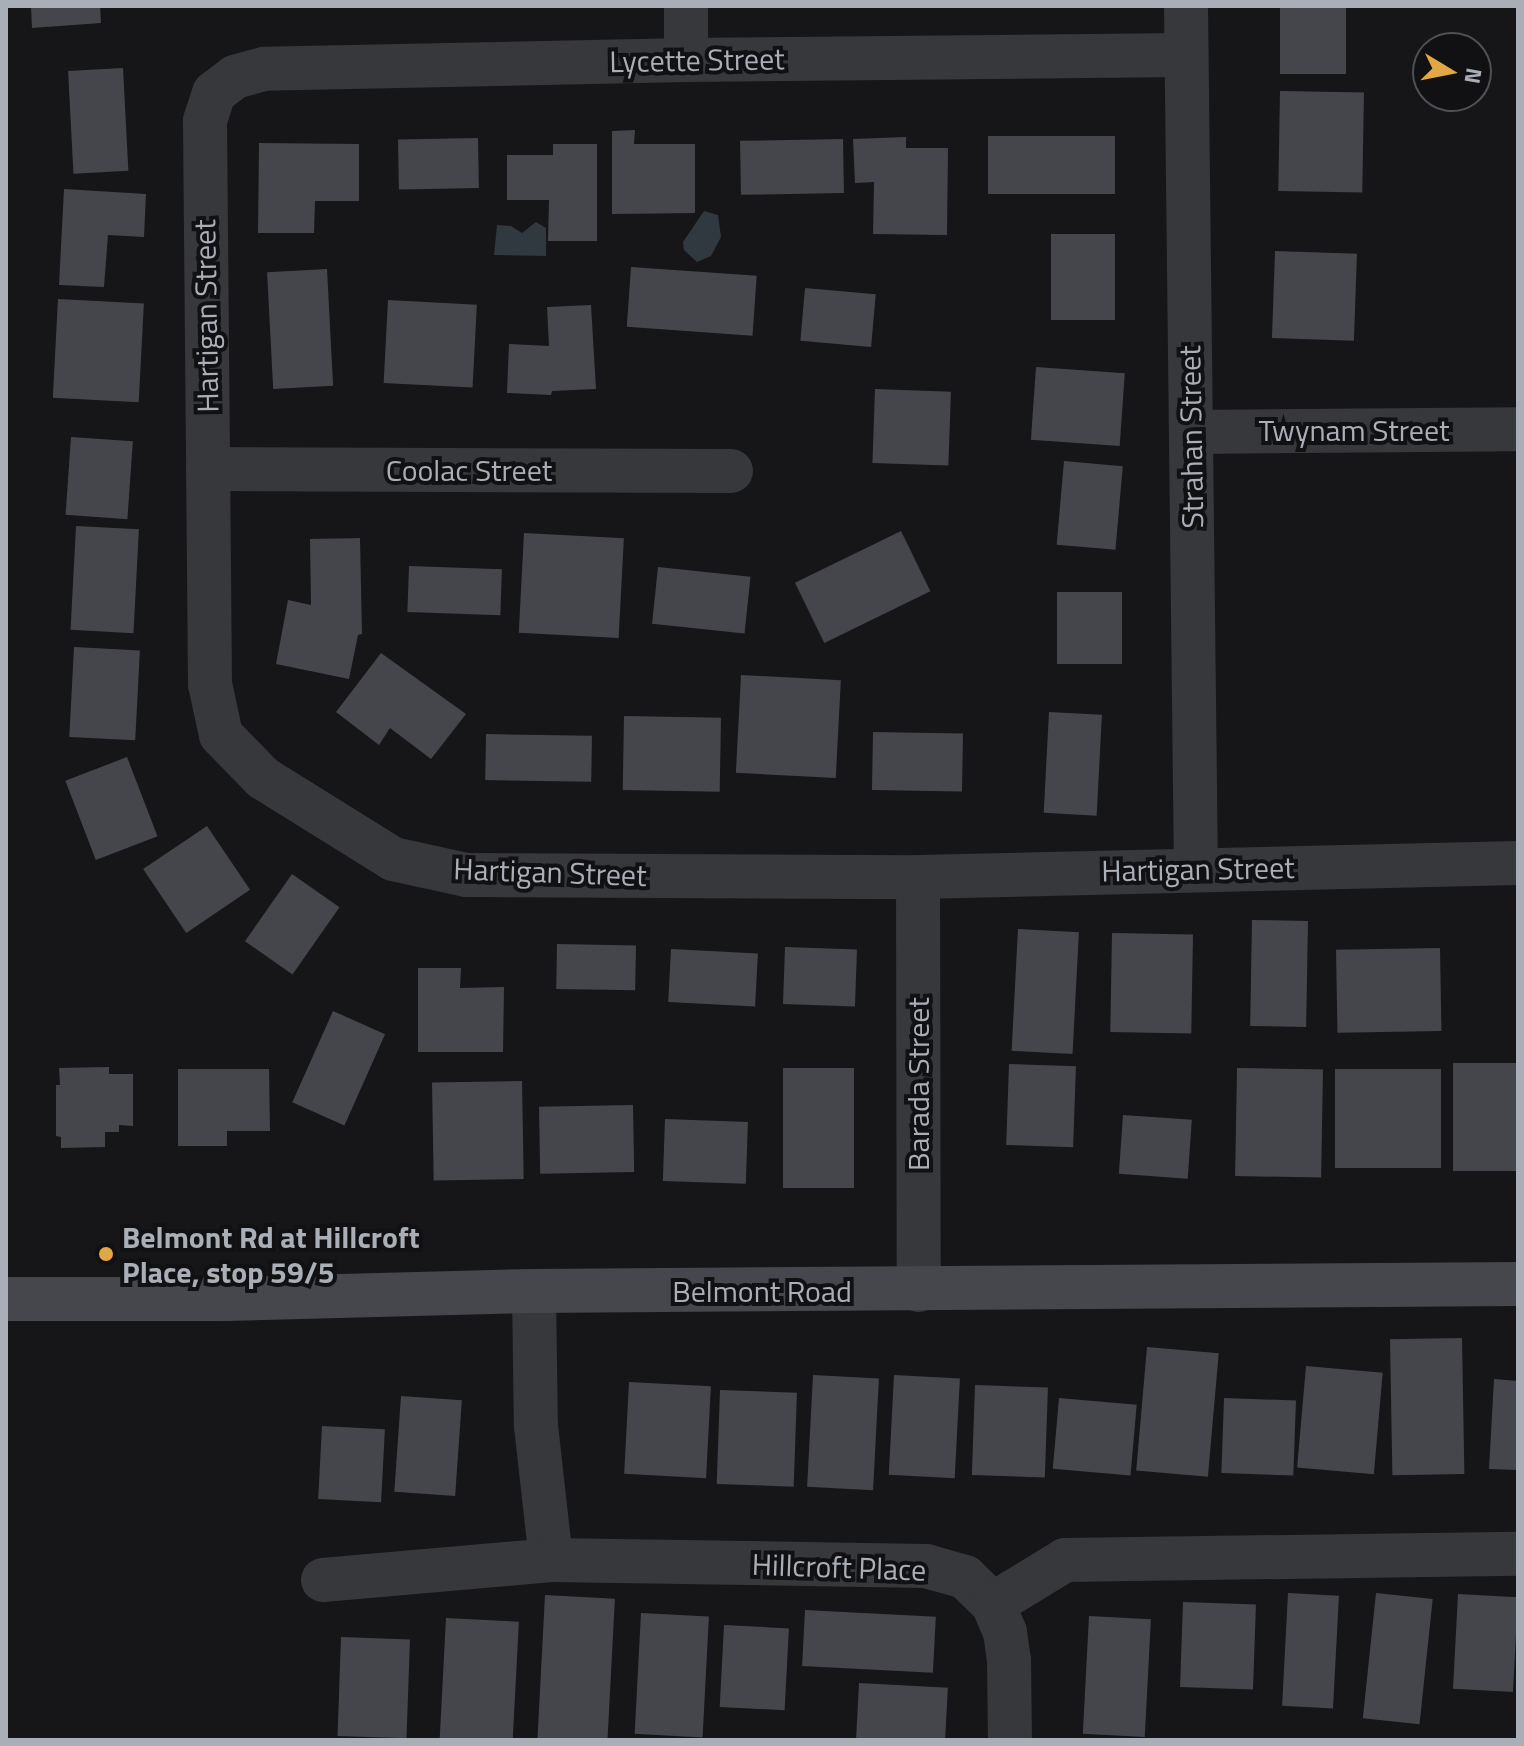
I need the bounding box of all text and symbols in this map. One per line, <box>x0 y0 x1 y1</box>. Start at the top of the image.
north arrow <box>1412 32 1492 112</box>
street label: Lycette Street <box>609 40 785 80</box>
text: N <box>1456 65 1492 86</box>
street label: Hartigan Street <box>186 219 226 413</box>
street label: Strahan Street <box>1171 345 1211 529</box>
street label: Twynam Street <box>1258 412 1450 448</box>
street label: Coolac Street <box>386 452 552 488</box>
street label: Hartigan Street <box>1101 849 1295 889</box>
street label: Hartigan Street <box>453 851 647 893</box>
street label: Barada Street <box>900 997 936 1171</box>
place label: Belmont Rd at Hillcroft Place, stop 59/5 <box>122 1219 420 1290</box>
marker: Belmont Rd at Hillcroft Place, stop 59/5 <box>97 1245 115 1263</box>
street label: Belmont Road <box>672 1273 852 1309</box>
street label: Hillcroft Place <box>751 1546 927 1588</box>

